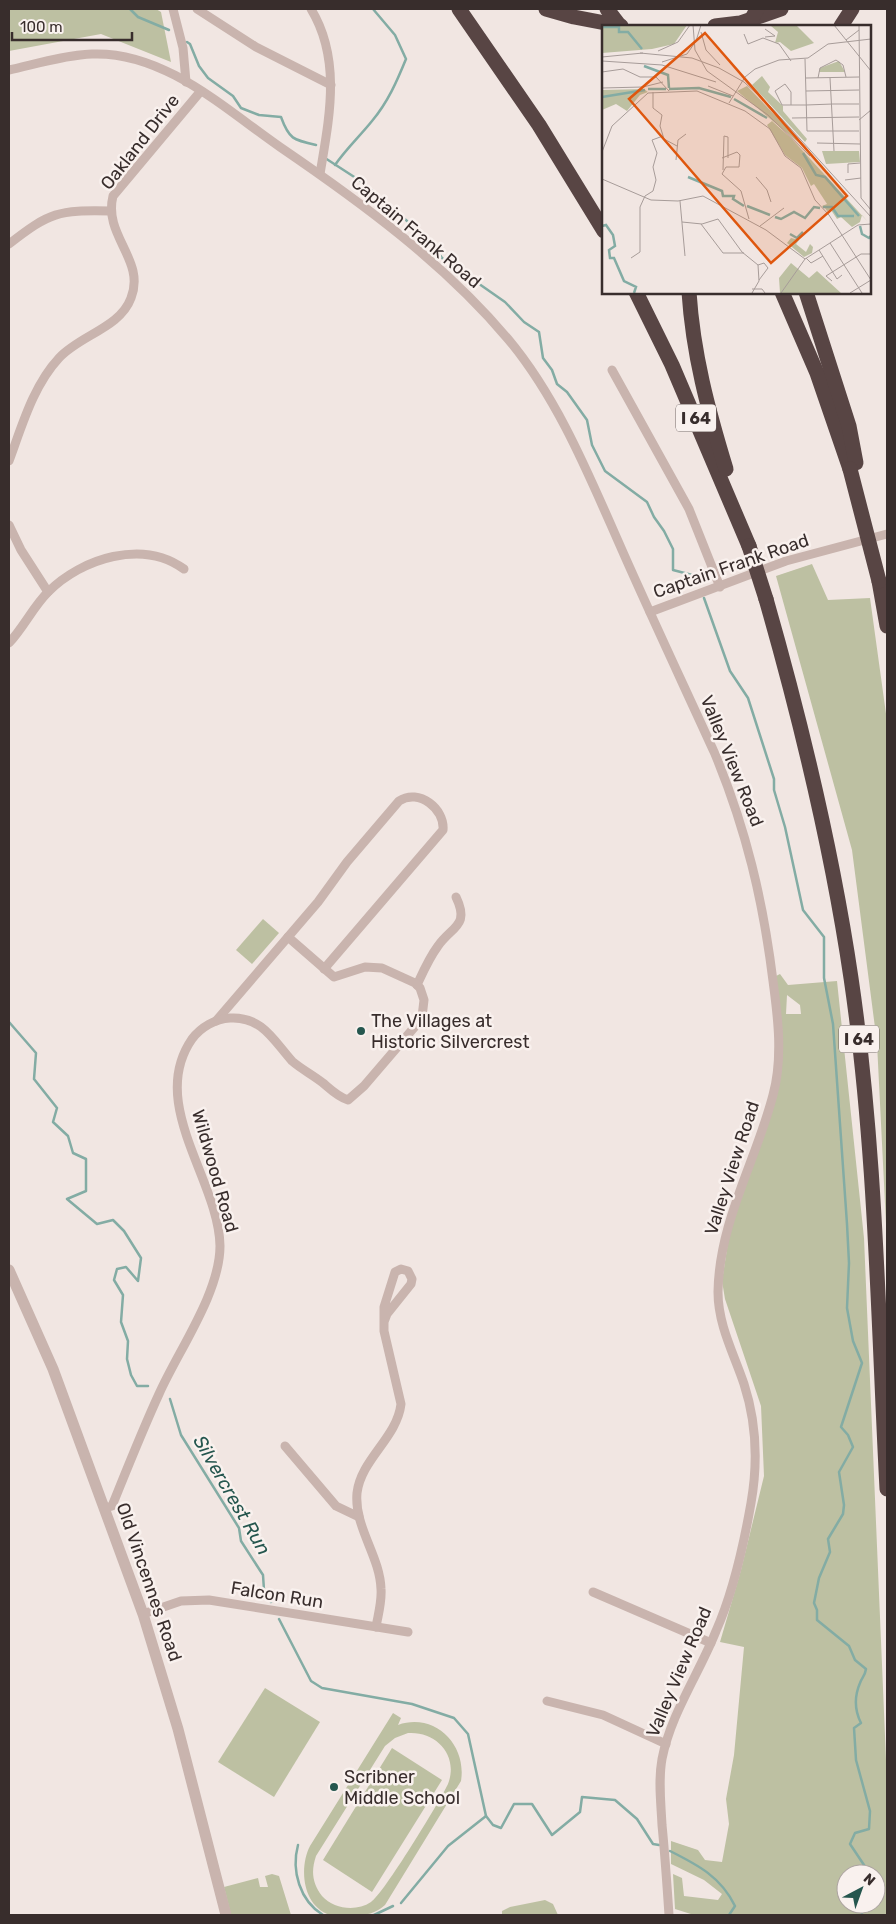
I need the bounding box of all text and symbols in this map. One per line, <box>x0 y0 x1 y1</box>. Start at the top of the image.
scale bar <box>12 10 132 42</box>
text: 100 m <box>20 18 62 36</box>
inset map <box>602 25 871 294</box>
street label: Oakland Drive <box>96 90 184 194</box>
street label: Captain Frank Road <box>346 171 486 293</box>
road number: I 64 <box>676 404 716 432</box>
street label: Captain Frank Road <box>650 529 812 603</box>
street label: Valley View Road <box>696 692 768 830</box>
place label: The Villages at Historic Silvercrest <box>371 1010 529 1053</box>
marker: The Villages at Historic Silvercrest <box>355 1025 367 1037</box>
road number: I 64 <box>839 1026 879 1052</box>
street label: Valley View Road <box>700 1098 764 1238</box>
street label: Wildwood Road <box>187 1107 243 1235</box>
water label: Silvercrest Run <box>188 1431 276 1559</box>
street label: Old Vincennes Road <box>112 1500 186 1664</box>
street label: Falcon Run <box>229 1577 325 1613</box>
street label: Valley View Road <box>642 1603 716 1741</box>
place label: Scribner Middle School <box>344 1766 460 1809</box>
marker: Scribner Middle School <box>328 1781 340 1793</box>
north arrow <box>836 1864 886 1914</box>
text: N <box>860 1870 879 1889</box>

